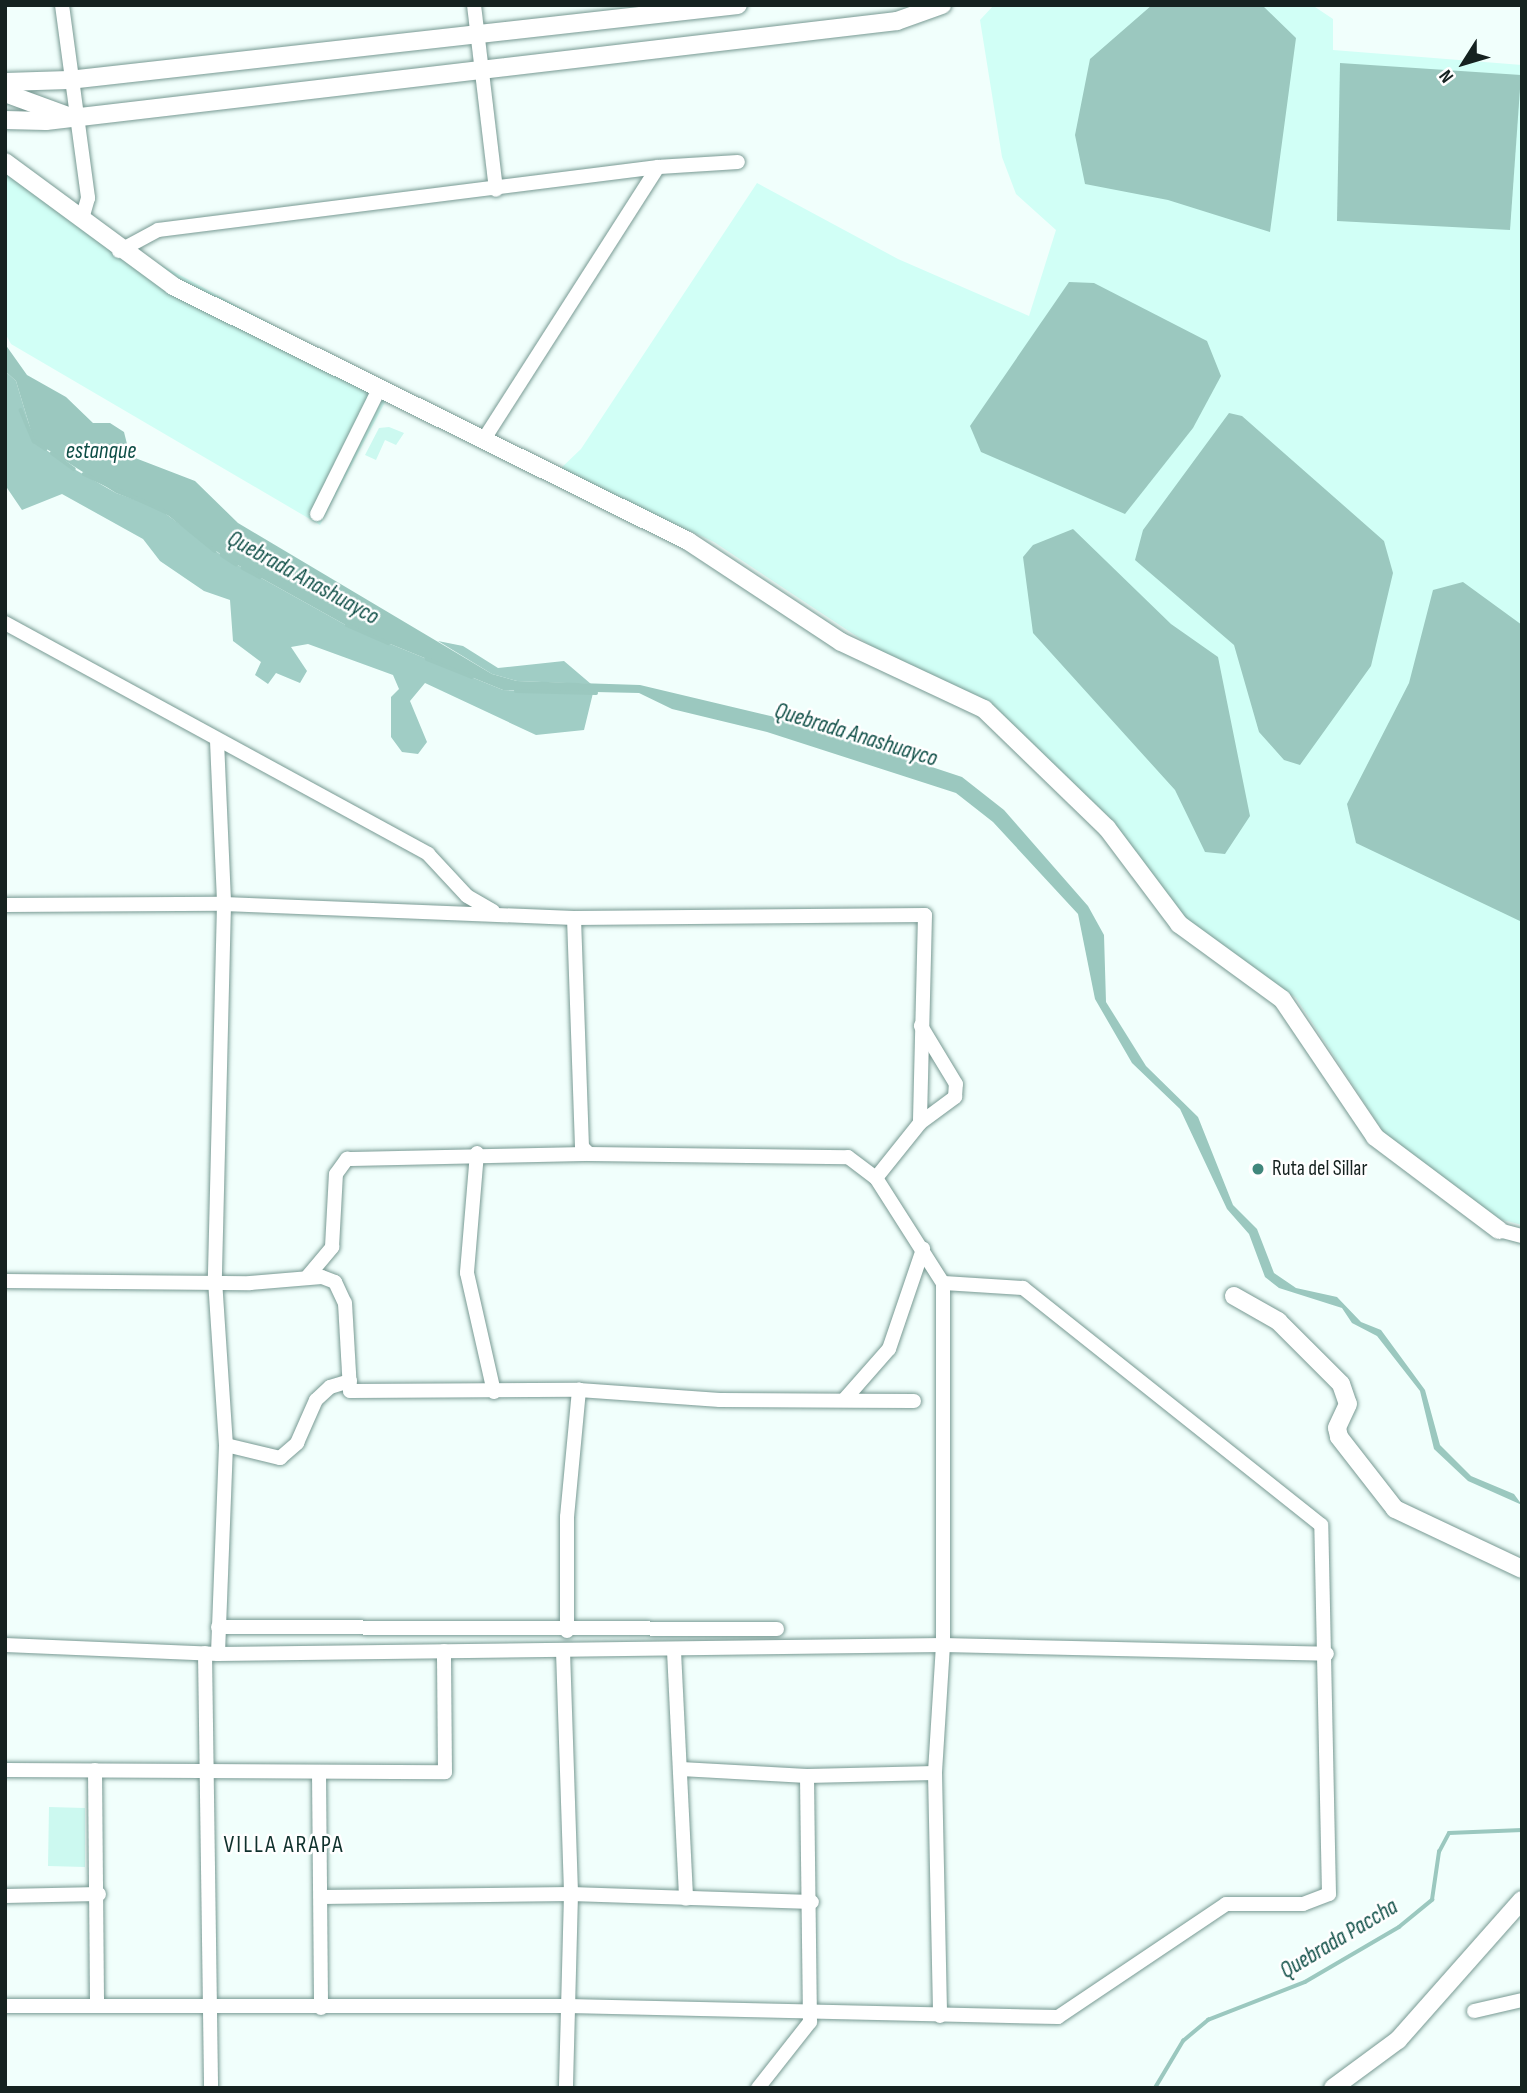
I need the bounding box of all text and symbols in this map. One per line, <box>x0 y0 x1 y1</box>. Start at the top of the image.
north arrow <box>1429 28 1499 98</box>
text: N <box>1435 65 1459 87</box>
water label: estanque <box>66 437 136 465</box>
water label: Quebrada Anashuayco <box>222 525 384 631</box>
water label: Quebrada Anashuayco <box>771 697 941 773</box>
place label: Ruta del Sillar <box>1272 1156 1367 1182</box>
marker: Ruta del Sillar <box>1250 1161 1266 1177</box>
district label: VILLA ARAPA <box>225 1831 343 1859</box>
water label: Quebrada Paccha <box>1275 1893 1403 1985</box>

